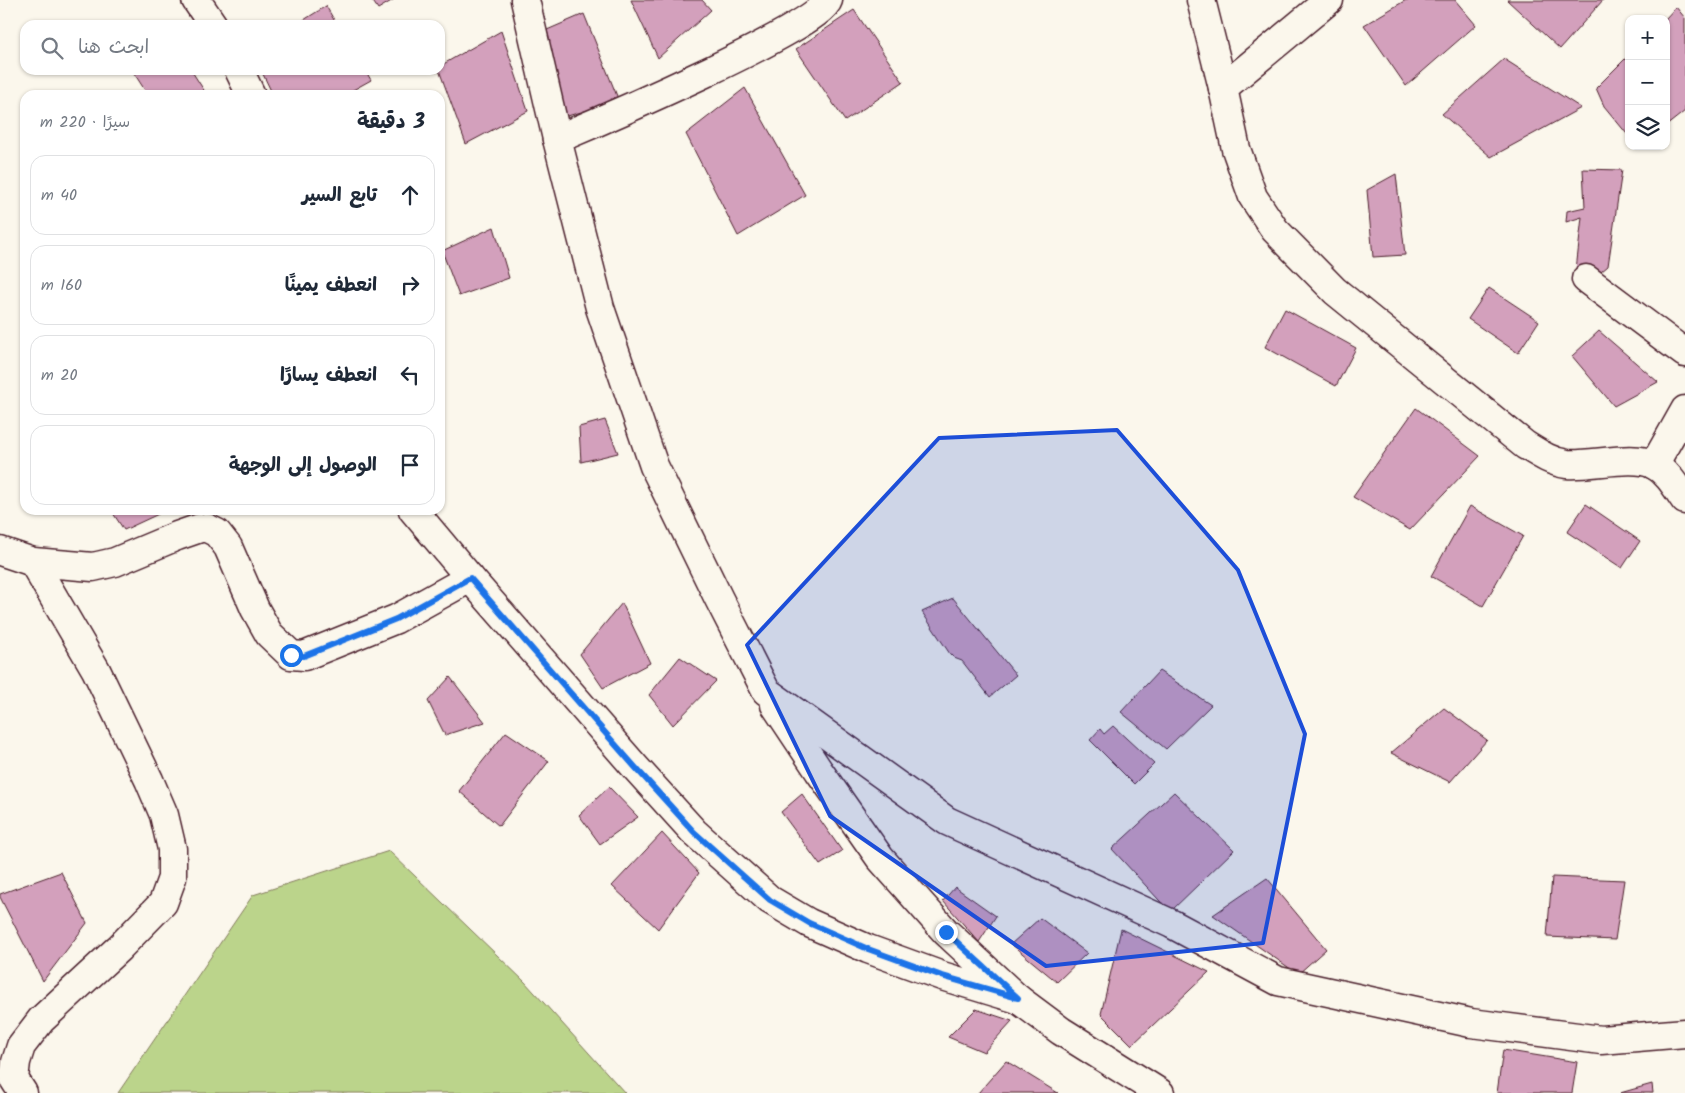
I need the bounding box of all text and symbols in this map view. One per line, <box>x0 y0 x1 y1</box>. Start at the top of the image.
map controls <box>1625 15 1670 150</box>
button: + <box>1625 15 1670 60</box>
search box <box>20 20 445 75</box>
text: ابحث هنا <box>78 33 149 63</box>
icon: search <box>38 34 66 62</box>
button: − <box>1625 60 1670 105</box>
button: layers <box>1625 105 1670 150</box>
text: 3 دقيقة <box>357 106 425 139</box>
text: سيرًا · 220 m <box>40 110 130 135</box>
text: تابع السير <box>302 181 377 211</box>
icon: ahead <box>396 181 424 209</box>
text: 40 m <box>41 183 77 208</box>
text: انعطف يمينًا <box>285 271 377 301</box>
icon: right <box>396 271 424 299</box>
text: 160 m <box>41 273 82 298</box>
text: انعطف يسارًا <box>280 361 377 391</box>
icon: left <box>396 361 424 389</box>
text: 20 m <box>41 363 77 388</box>
text: الوصول إلى الوجهة <box>229 451 377 481</box>
icon: arrive <box>396 451 424 479</box>
route start <box>280 644 303 667</box>
route end <box>935 921 958 944</box>

